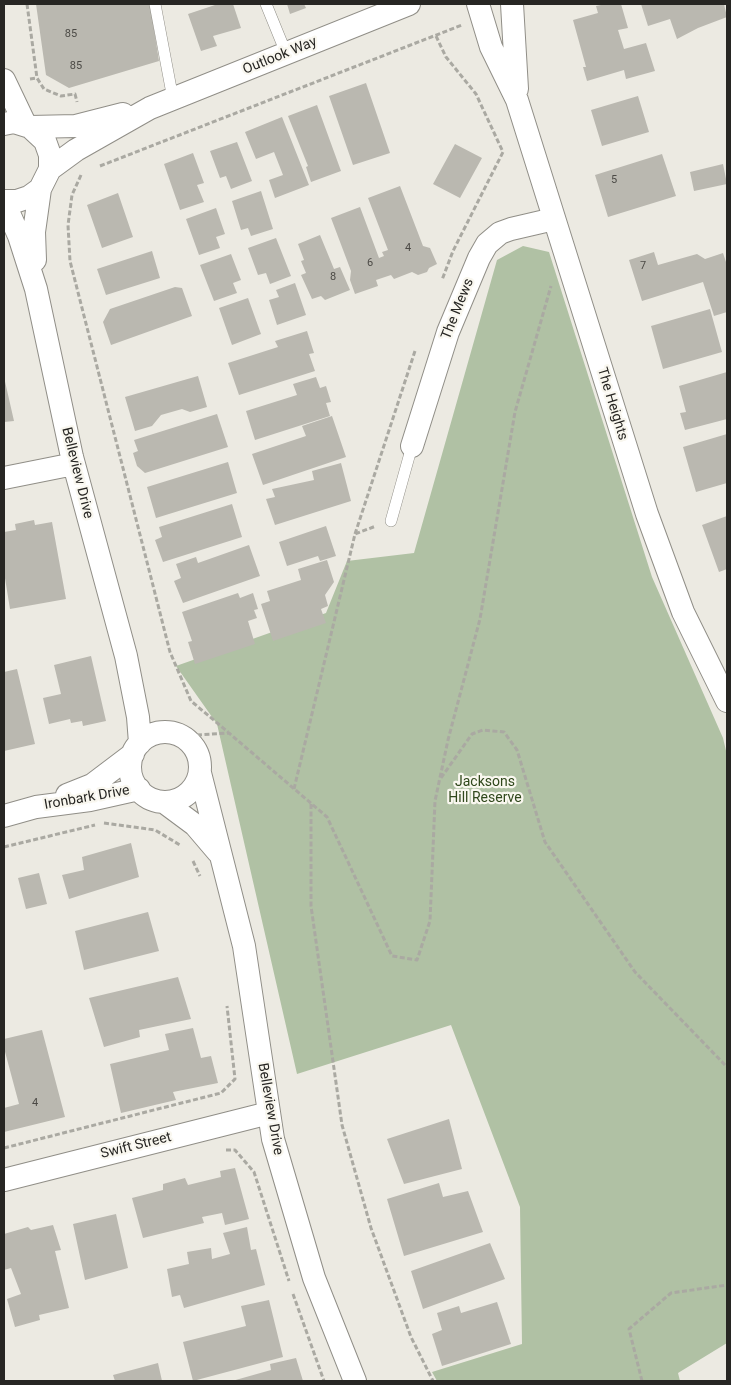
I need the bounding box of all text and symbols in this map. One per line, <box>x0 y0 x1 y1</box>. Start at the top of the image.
house number: 85 <box>65 27 77 41</box>
street label: Outlook Way <box>241 34 319 78</box>
house number: 85 <box>70 59 82 73</box>
house number: 5 <box>611 173 617 187</box>
house number: 4 <box>405 241 411 255</box>
house number: 6 <box>367 256 373 270</box>
house number: 7 <box>640 259 646 273</box>
house number: 8 <box>330 270 336 284</box>
street label: The Mews <box>438 276 478 342</box>
street label: The Heights <box>593 366 631 442</box>
street label: Belleview Drive <box>58 426 96 520</box>
park label: Jacksons Hill Reserve <box>448 774 522 806</box>
street label: Ironbark Drive <box>43 782 131 814</box>
street label: Belleview Drive <box>254 1062 286 1156</box>
house number: 4 <box>32 1096 38 1110</box>
street label: Swift Street <box>99 1129 173 1163</box>

